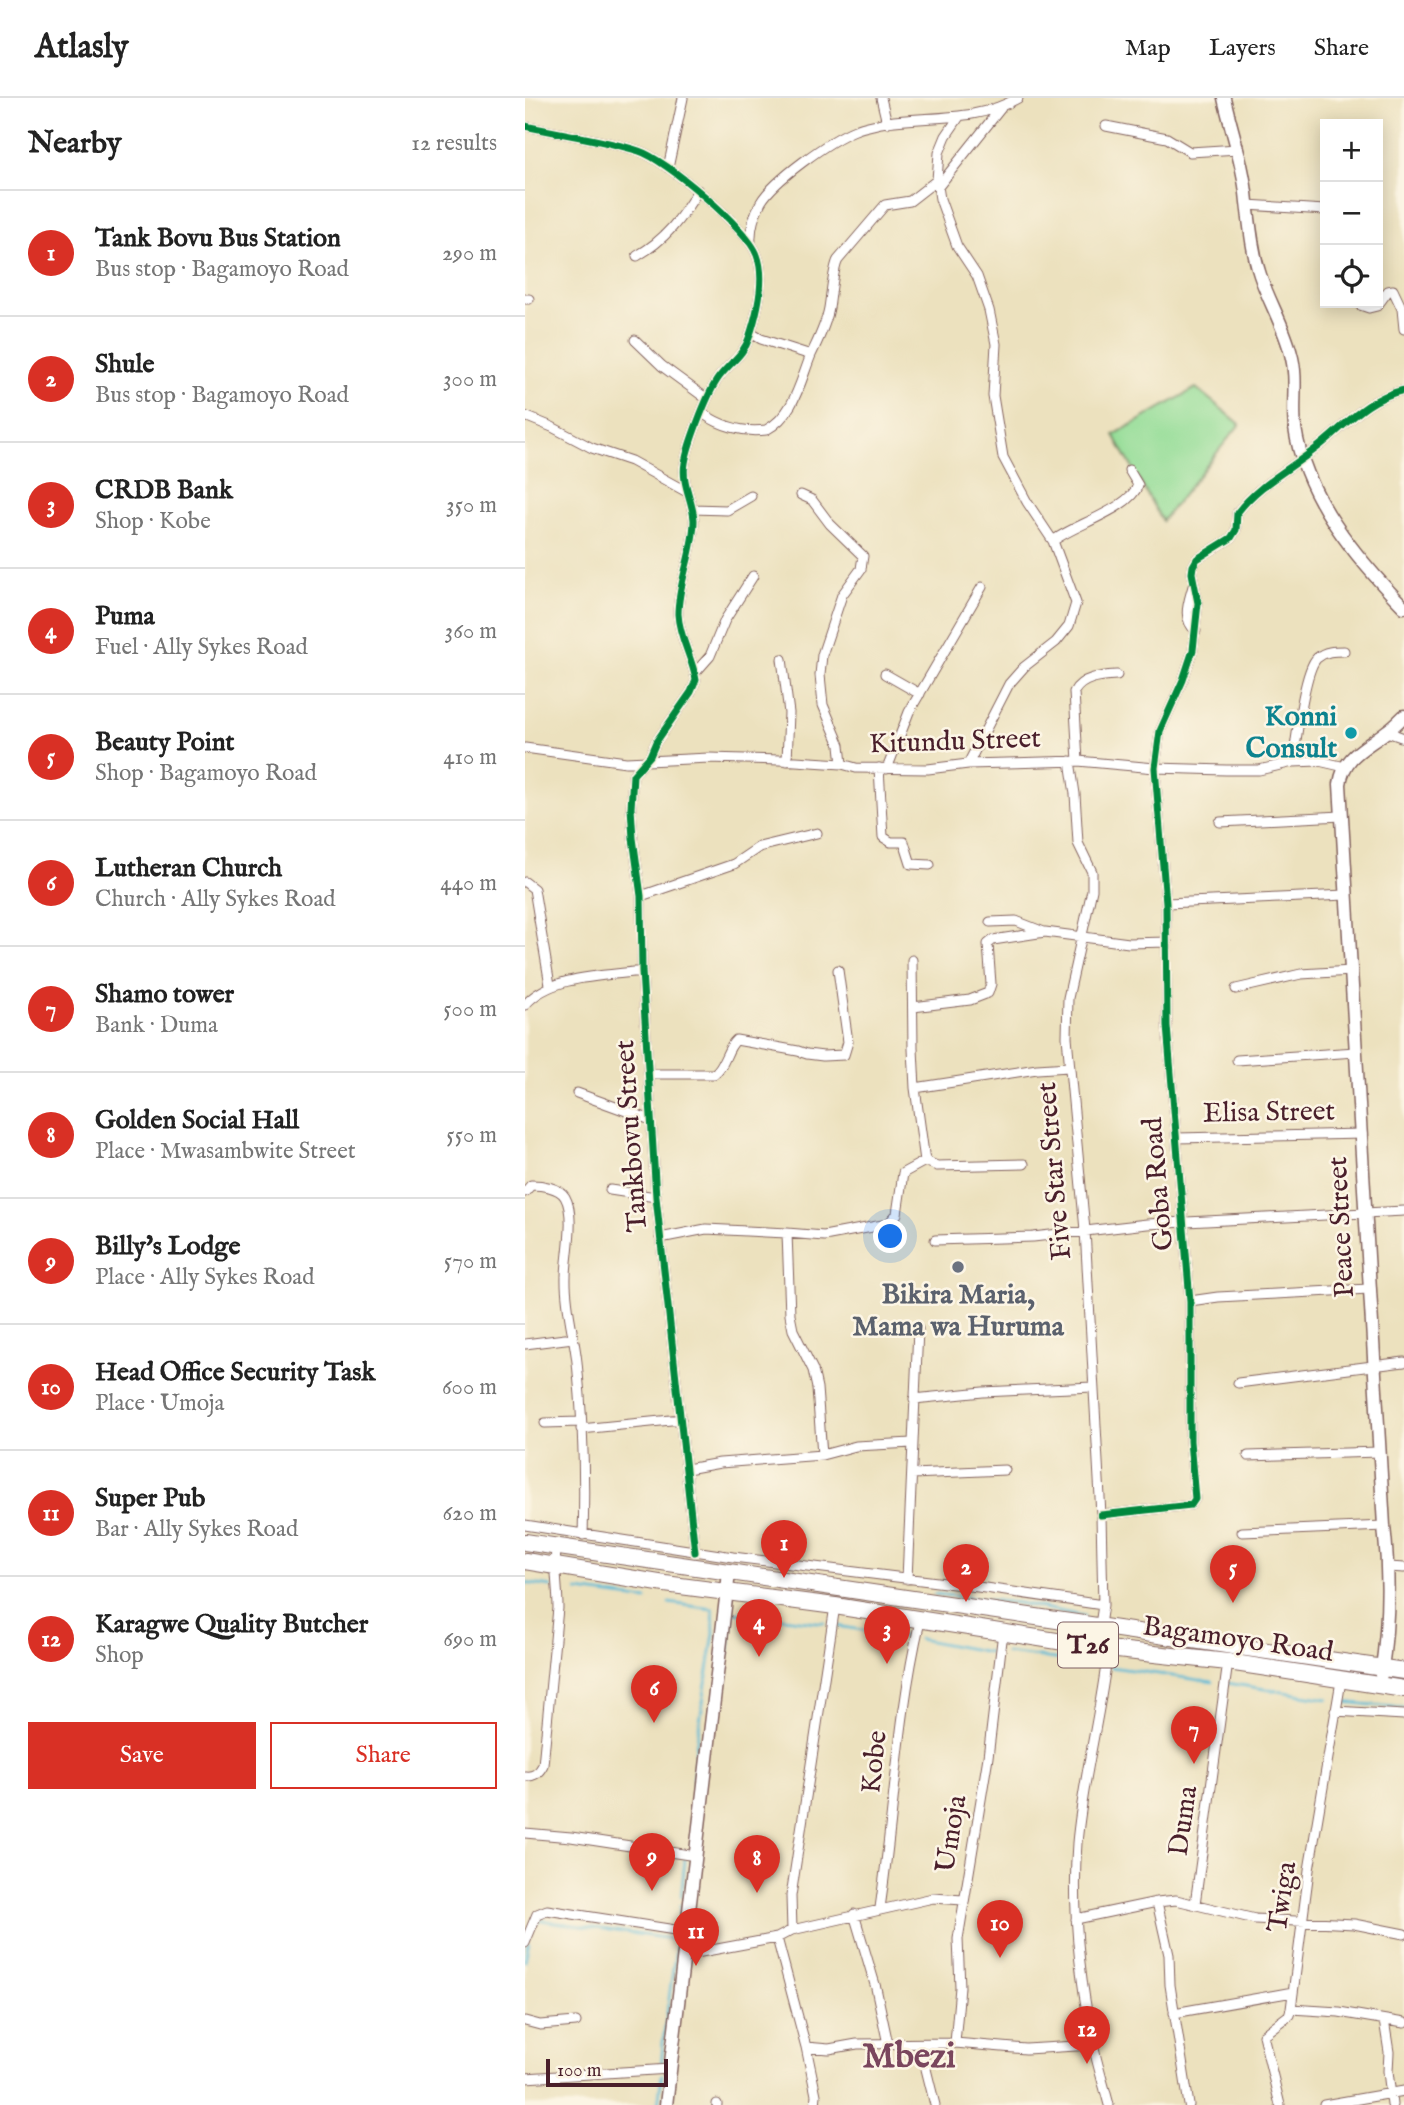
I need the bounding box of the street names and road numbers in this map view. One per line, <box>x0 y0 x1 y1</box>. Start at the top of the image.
street label: Kitundu Street <box>869 721 1042 762</box>
street label: Tankbovu Street <box>608 1038 656 1233</box>
street label: Five Star Street <box>1030 1080 1080 1261</box>
street label: Elisa Street <box>1203 1094 1336 1132</box>
street label: Goba Road <box>1136 1116 1182 1252</box>
street label: Peace Street <box>1321 1155 1363 1298</box>
street label: Bagamoyo Road <box>1140 1609 1336 1671</box>
road number: T26 <box>1058 1622 1118 1668</box>
street label: Kobe <box>854 1729 896 1795</box>
street label: Duma <box>1162 1783 1206 1858</box>
street label: Umoja <box>929 1792 976 1875</box>
street label: Twiga <box>1261 1858 1305 1935</box>

